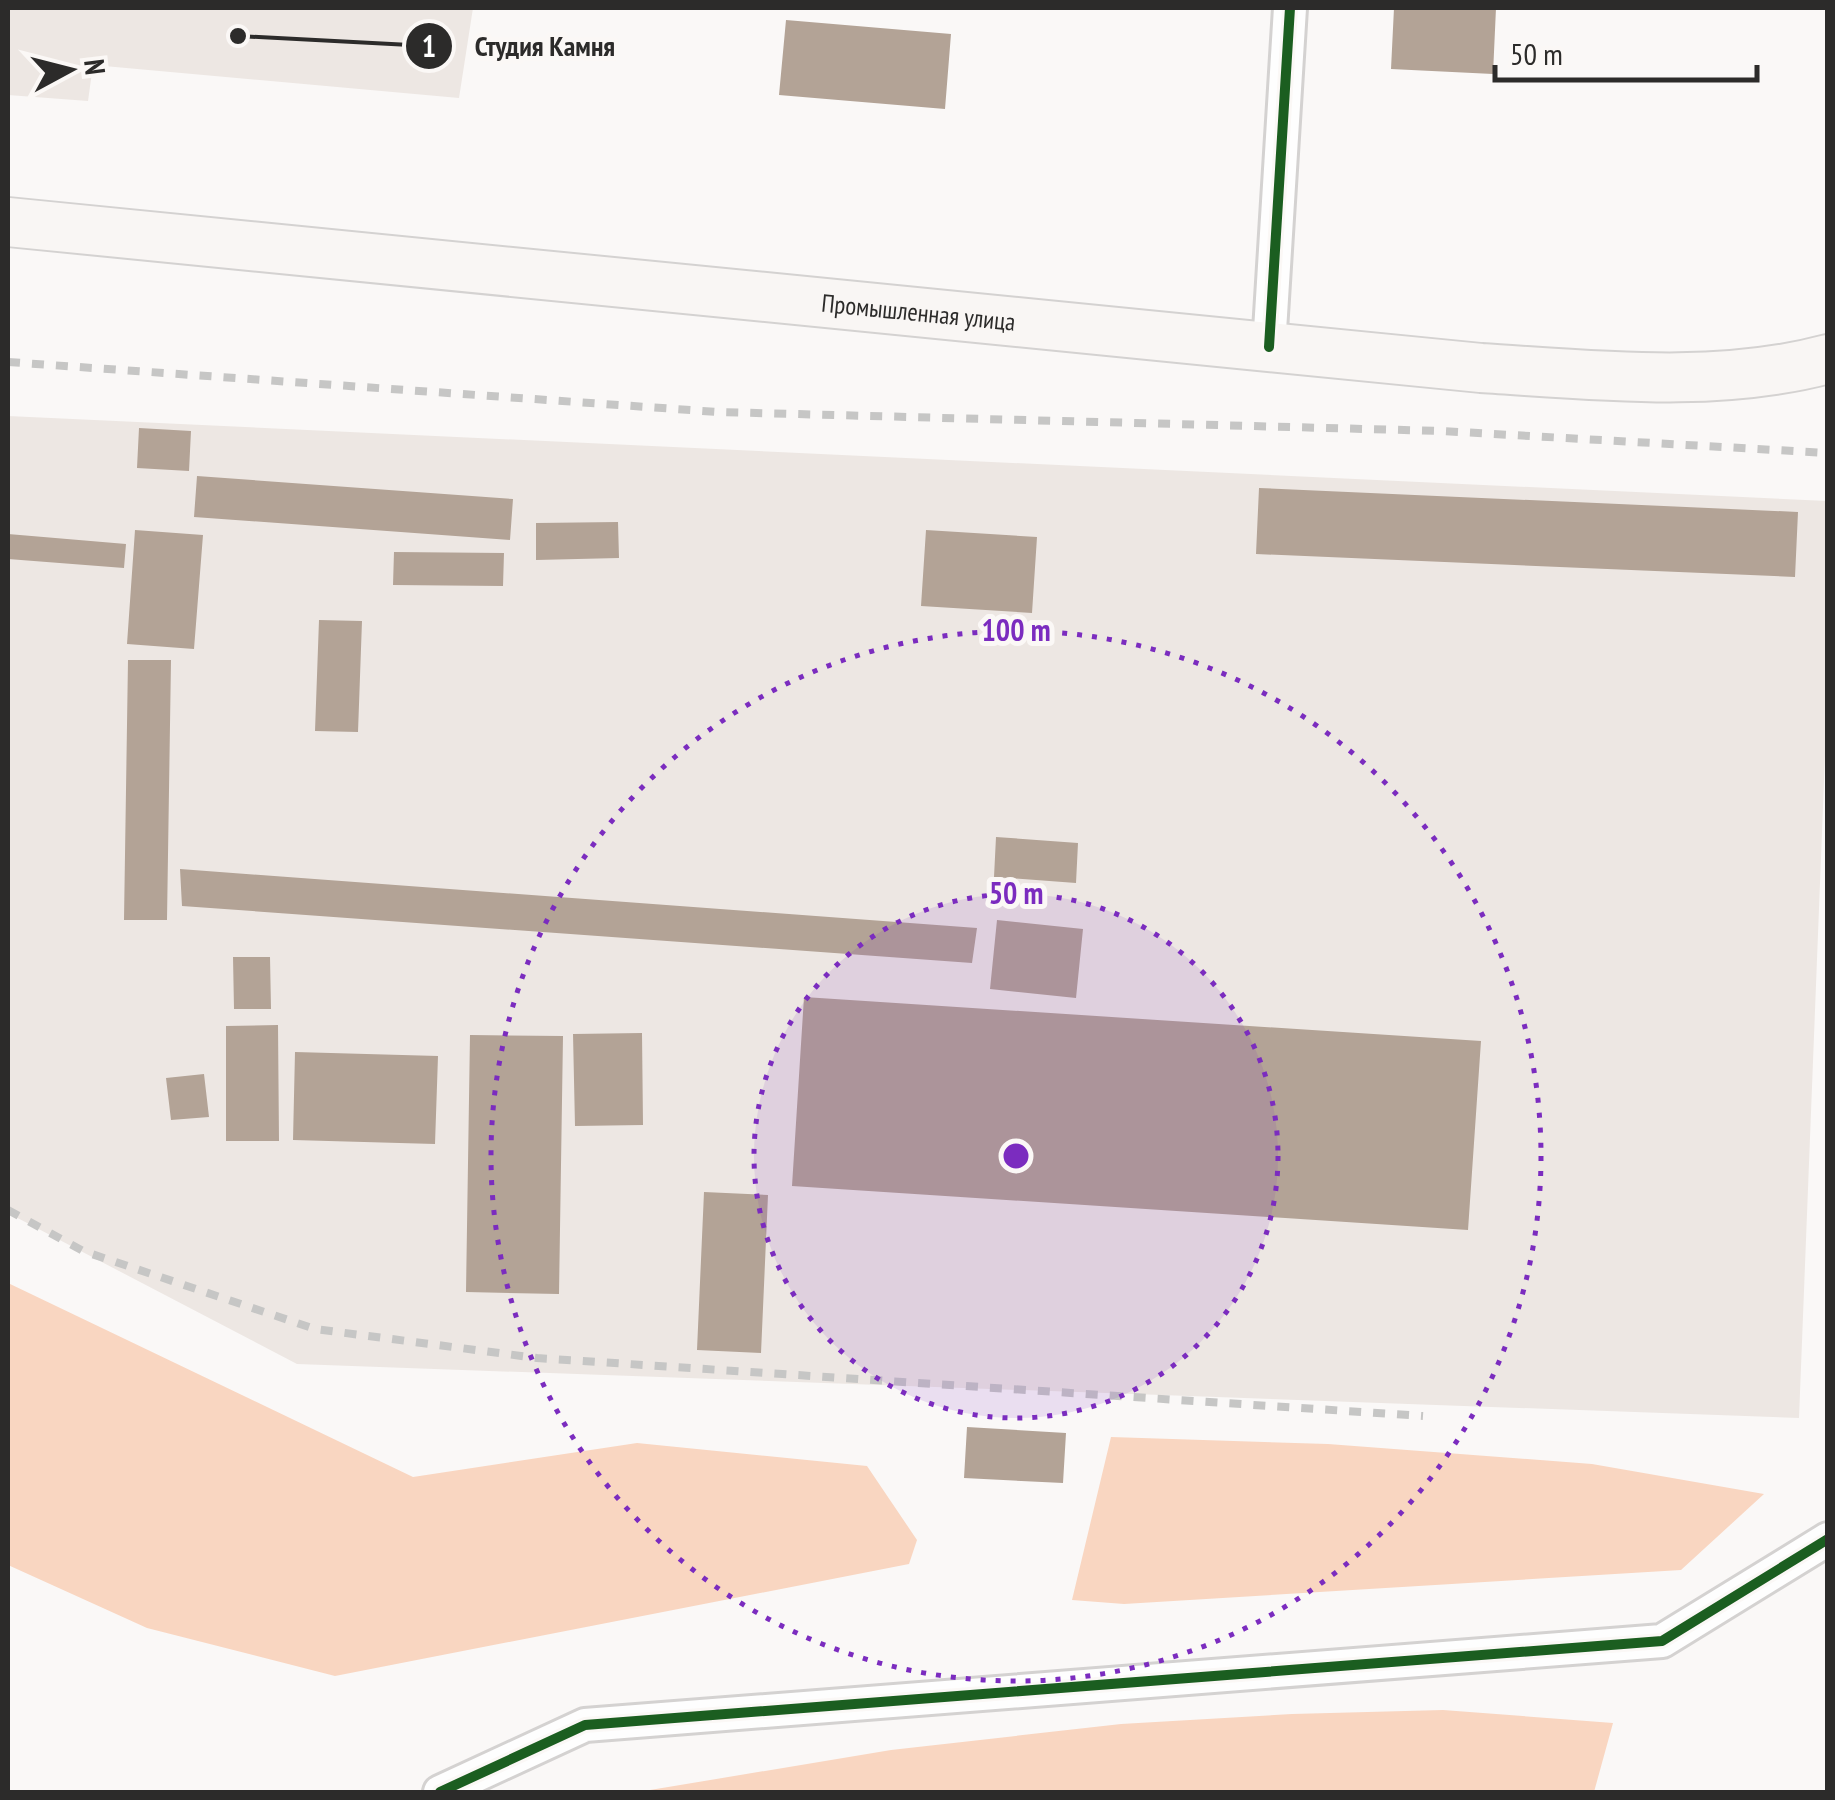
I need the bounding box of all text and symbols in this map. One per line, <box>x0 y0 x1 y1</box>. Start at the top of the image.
callout: Студия Камня <box>404 17 635 75</box>
north arrow <box>20 20 120 120</box>
scale bar <box>1495 20 1758 82</box>
text: 1 <box>422 26 436 65</box>
text: Студия Камня <box>475 27 615 64</box>
text: 50 m <box>1510 34 1563 73</box>
text: N <box>76 57 115 77</box>
street label: Промышленная улица <box>820 287 1017 338</box>
text: 100 m <box>981 610 1051 649</box>
text: 50 m <box>989 873 1043 912</box>
centre of rings <box>998 1138 1034 1174</box>

